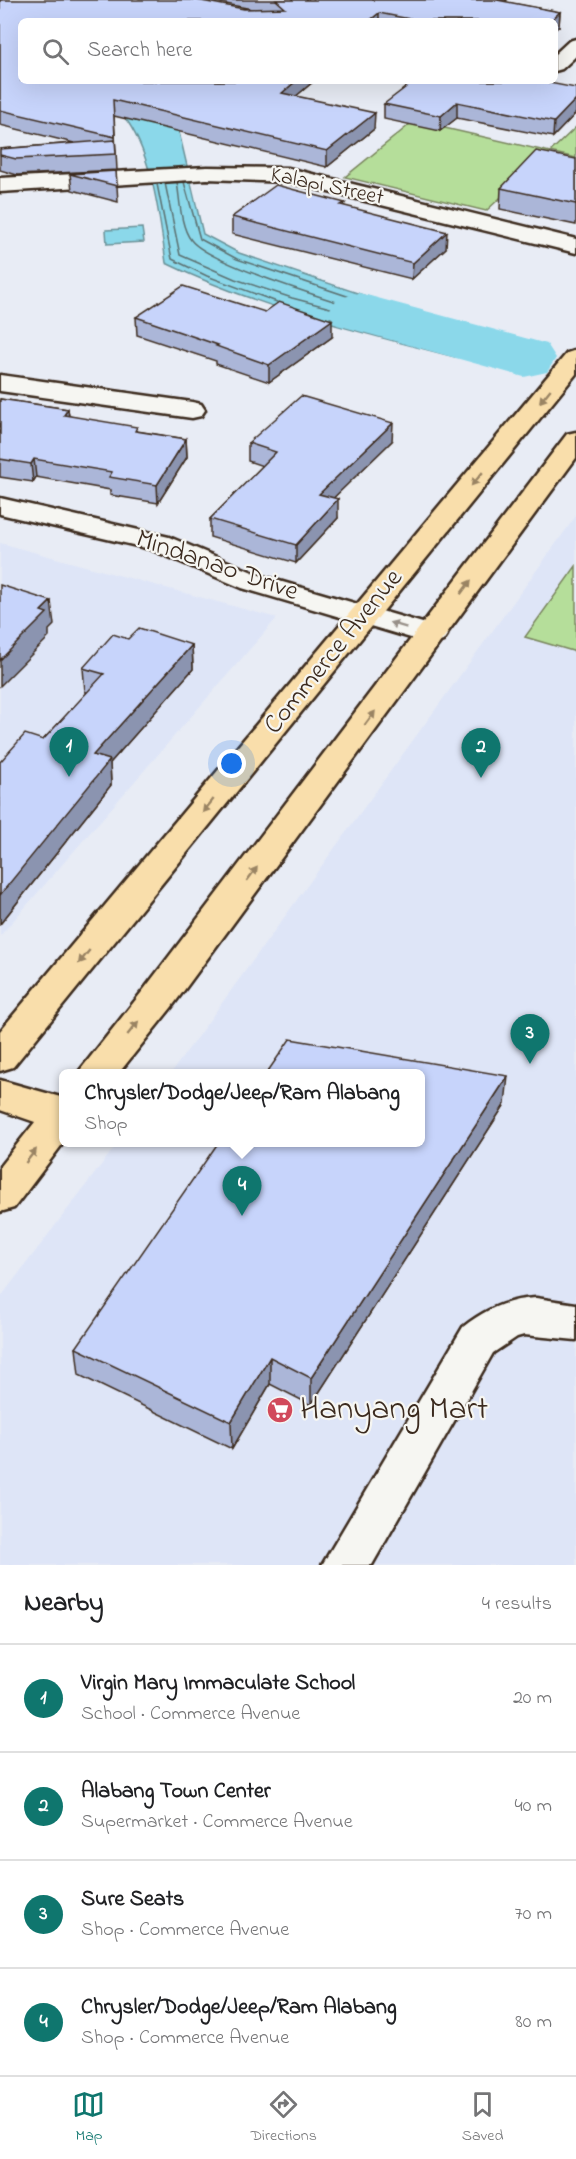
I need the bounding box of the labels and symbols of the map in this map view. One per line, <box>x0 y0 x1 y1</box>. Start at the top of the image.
street label: Kalapi Street <box>267 159 387 215</box>
one-way arrow <box>540 389 552 404</box>
one-way arrow <box>471 471 484 486</box>
street label: Mindanao Drive <box>131 520 304 612</box>
street label: Commerce Avenue <box>255 560 414 743</box>
one-way arrow <box>459 580 471 595</box>
one-way arrow <box>389 620 407 629</box>
one-way arrow <box>364 711 376 727</box>
pin: 1 <box>50 728 88 777</box>
pin: 2 <box>462 728 500 778</box>
your location <box>217 749 246 778</box>
one-way arrow <box>201 798 214 814</box>
one-way arrow <box>246 866 258 881</box>
one-way arrow <box>78 949 91 965</box>
pin: 3 <box>510 1014 550 1064</box>
one-way arrow <box>127 1020 140 1036</box>
one-way arrow <box>24 1148 36 1163</box>
pin: 4 <box>222 1166 262 1216</box>
place label: Hanyang Mart <box>300 1386 488 1434</box>
supermarket icon: Hanyang Mart <box>265 1395 295 1425</box>

